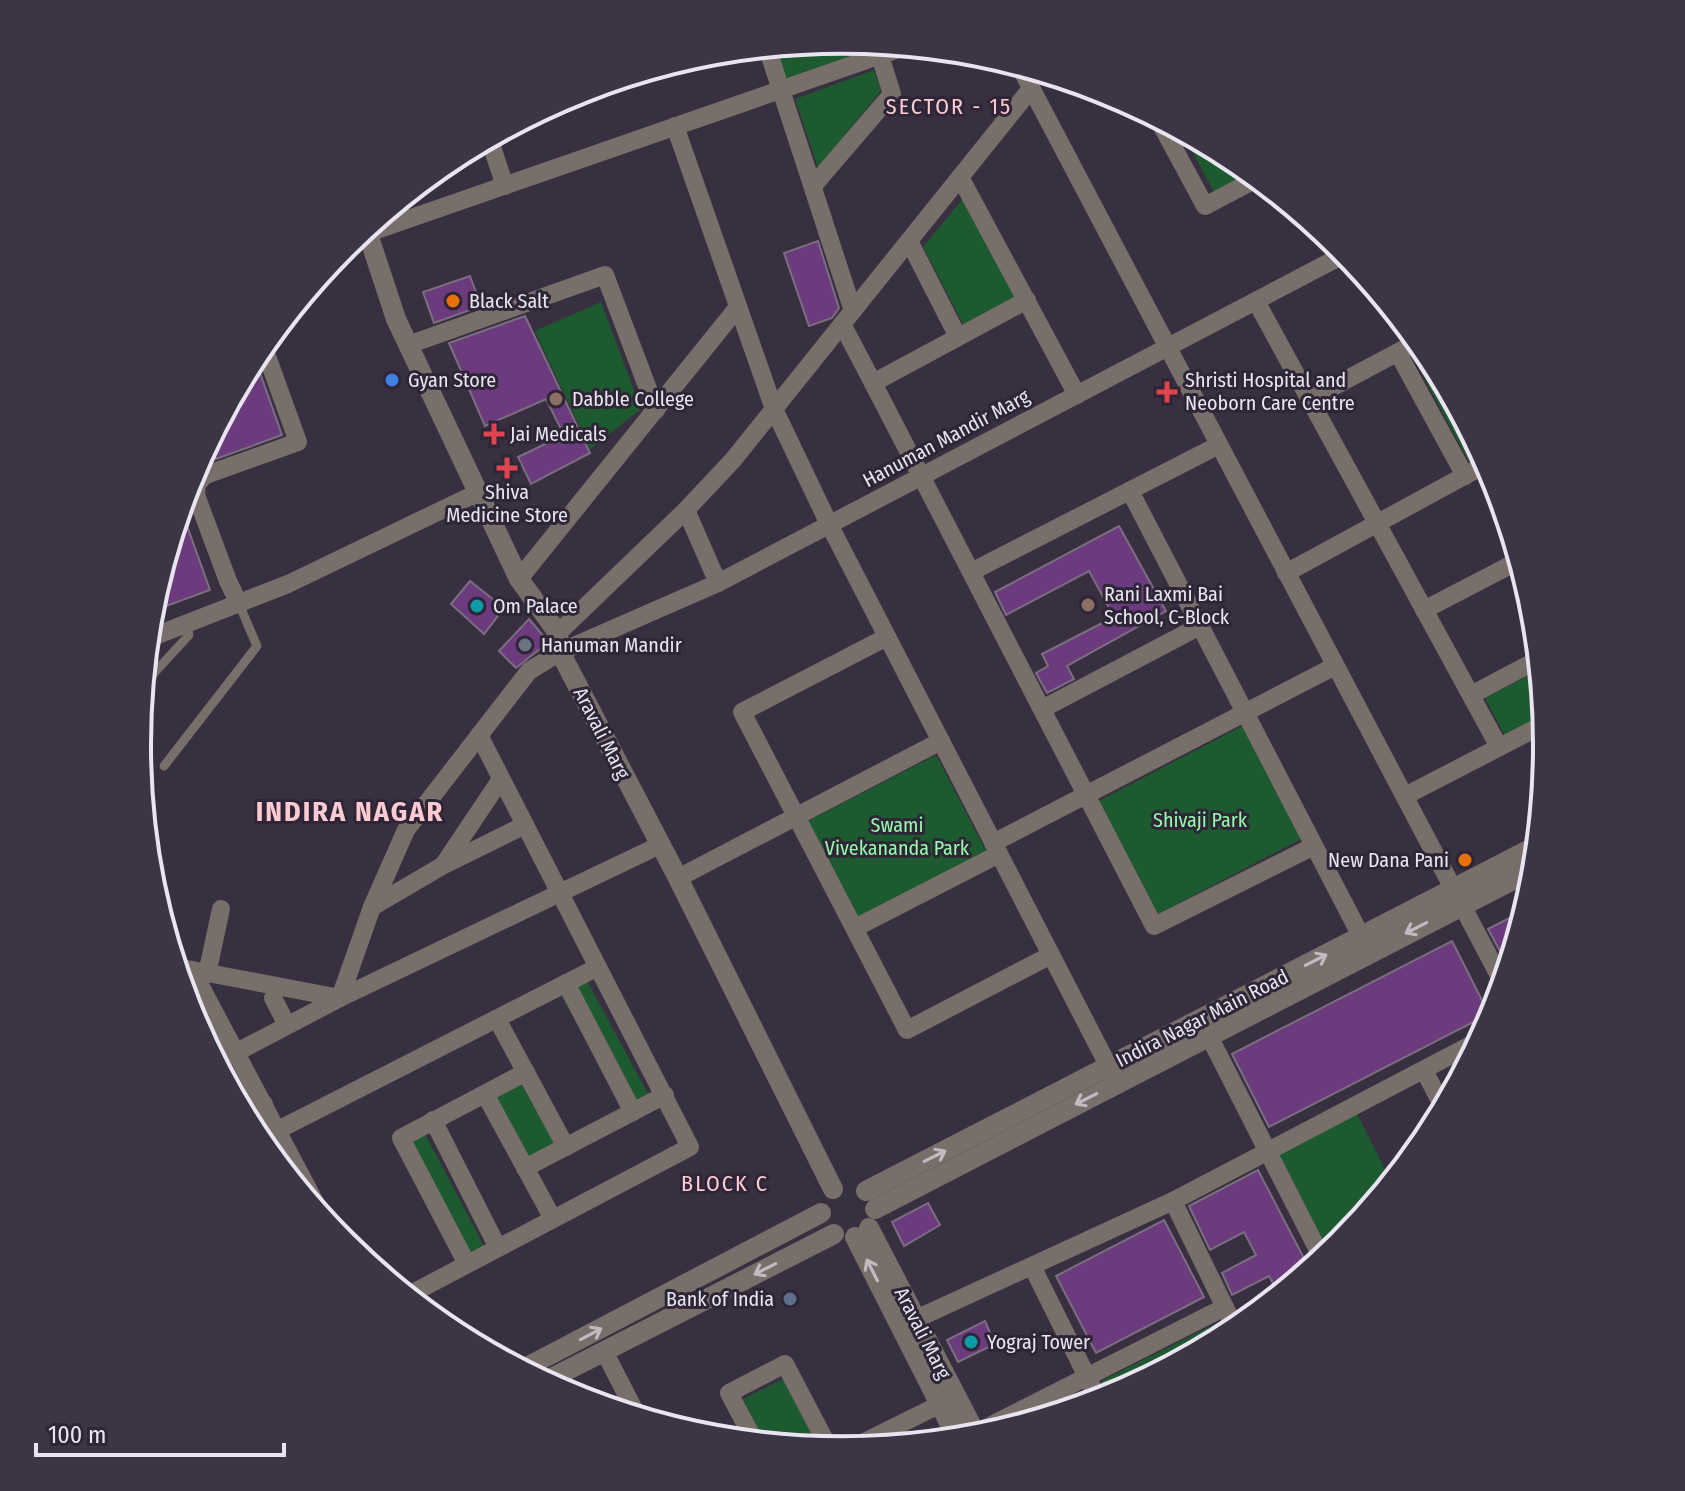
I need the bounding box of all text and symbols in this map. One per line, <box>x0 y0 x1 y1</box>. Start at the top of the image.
district label: SECTOR - 15 <box>886 93 1012 120</box>
place label: Black Salt <box>469 289 549 313</box>
marker: Black Salt <box>444 292 462 310</box>
place label: Gyan Store <box>408 368 496 392</box>
place label: Shristi Hospital and Neoborn Care Centre <box>1185 368 1355 415</box>
marker: Gyan Store <box>383 371 401 389</box>
marker: Shristi Hospital and Neoborn Care Centre <box>1156 381 1178 403</box>
street label: Hanuman Mandir Marg <box>858 384 1034 492</box>
place label: Dabble College <box>572 387 694 411</box>
marker: Dabble College <box>547 390 565 408</box>
place label: Jai Medicals <box>510 422 607 446</box>
marker: Jai Medicals <box>485 425 503 443</box>
marker: Shiva Medicine Store <box>498 459 516 477</box>
place label: Shiva Medicine Store <box>446 480 568 527</box>
place label: Rani Laxmi Bai School, C-Block <box>1104 582 1230 629</box>
place label: Om Palace <box>493 594 578 618</box>
marker: Rani Laxmi Bai School, C-Block <box>1079 596 1097 614</box>
marker: Om Palace <box>468 597 486 615</box>
place label: Hanuman Mandir <box>541 633 682 657</box>
marker: Hanuman Mandir <box>516 636 534 654</box>
street label: Aravali Marg <box>569 683 636 783</box>
district label: INDIRA NAGAR <box>256 795 444 828</box>
park label: Shivaji Park <box>1153 808 1248 832</box>
park label: Swami Vivekananda Park <box>825 813 970 860</box>
place label: New Dana Pani <box>1328 848 1449 872</box>
marker: New Dana Pani <box>1456 851 1474 869</box>
one-way arrow <box>1405 921 1429 937</box>
one-way arrow <box>1303 951 1327 967</box>
street label: Indira Nagar Main Road <box>1112 964 1292 1072</box>
one-way arrow <box>1074 1092 1098 1108</box>
one-way arrow <box>923 1147 947 1163</box>
district label: BLOCK C <box>681 1170 769 1197</box>
one-way arrow <box>864 1259 879 1283</box>
one-way arrow <box>753 1262 777 1278</box>
street label: Aravali Marg <box>890 1283 957 1383</box>
place label: Bank of India <box>666 1287 774 1311</box>
marker: Bank of India <box>781 1290 799 1308</box>
one-way arrow <box>578 1325 602 1341</box>
place label: Yograj Tower <box>987 1330 1090 1354</box>
marker: Yograj Tower <box>962 1333 980 1351</box>
scale bar <box>36 1407 284 1457</box>
text: 100 m <box>48 1421 106 1449</box>

